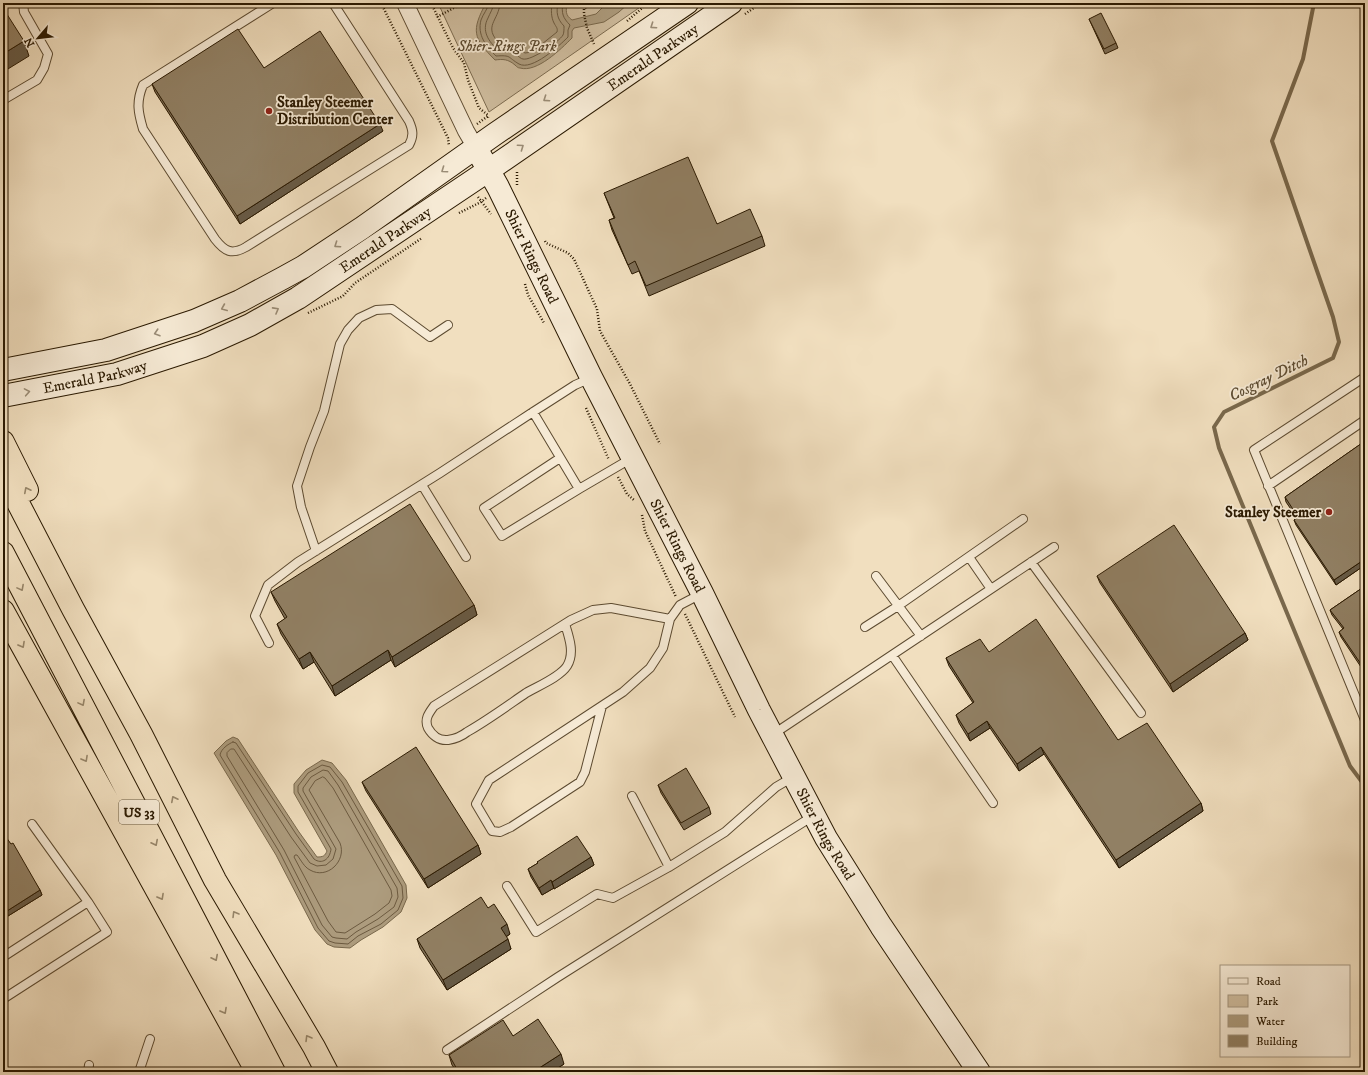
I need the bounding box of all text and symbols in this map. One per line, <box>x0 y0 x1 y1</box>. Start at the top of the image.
north arrow <box>18 18 58 58</box>
street label: Emerald Parkway <box>604 19 703 95</box>
one-way arrow <box>650 21 657 29</box>
text: N <box>22 35 38 49</box>
park label: Shier-Rings Park <box>457 37 557 56</box>
place label: Stanley Steemer Distribution Center <box>277 93 394 129</box>
one-way arrow <box>543 94 550 101</box>
marker: Stanley Steemer Distribution Center <box>264 106 274 116</box>
one-way arrow <box>517 145 524 152</box>
one-way arrow <box>441 165 448 172</box>
street label: Emerald Parkway <box>336 202 436 278</box>
street label: Shier Rings Road <box>500 206 563 307</box>
one-way arrow <box>334 240 341 247</box>
one-way arrow <box>221 303 228 311</box>
one-way arrow <box>272 308 279 315</box>
one-way arrow <box>154 328 161 337</box>
water label: Cosgray Ditch <box>1225 350 1311 406</box>
street label: Emerald Parkway <box>41 356 150 398</box>
one-way arrow <box>24 388 30 396</box>
one-way arrow <box>25 487 32 495</box>
street label: Shier Rings Road <box>645 496 709 597</box>
place label: Stanley Steemer <box>1225 503 1321 522</box>
marker: Stanley Steemer <box>1324 507 1334 517</box>
one-way arrow <box>16 583 24 591</box>
one-way arrow <box>17 641 24 648</box>
one-way arrow <box>77 698 85 706</box>
one-way arrow <box>80 755 87 762</box>
street label: Shier Rings Road <box>791 785 859 884</box>
one-way arrow <box>171 796 178 803</box>
road number: US 33 <box>119 800 159 824</box>
one-way arrow <box>150 838 158 846</box>
one-way arrow <box>156 893 164 901</box>
one-way arrow <box>232 911 239 918</box>
one-way arrow <box>210 954 218 961</box>
legend <box>1220 965 1350 1057</box>
text: Road <box>1256 974 1281 989</box>
text: Park <box>1256 994 1278 1009</box>
one-way arrow <box>219 1007 226 1014</box>
text: Water <box>1255 1014 1285 1029</box>
text: Building <box>1256 1034 1297 1049</box>
one-way arrow <box>305 1035 313 1042</box>

